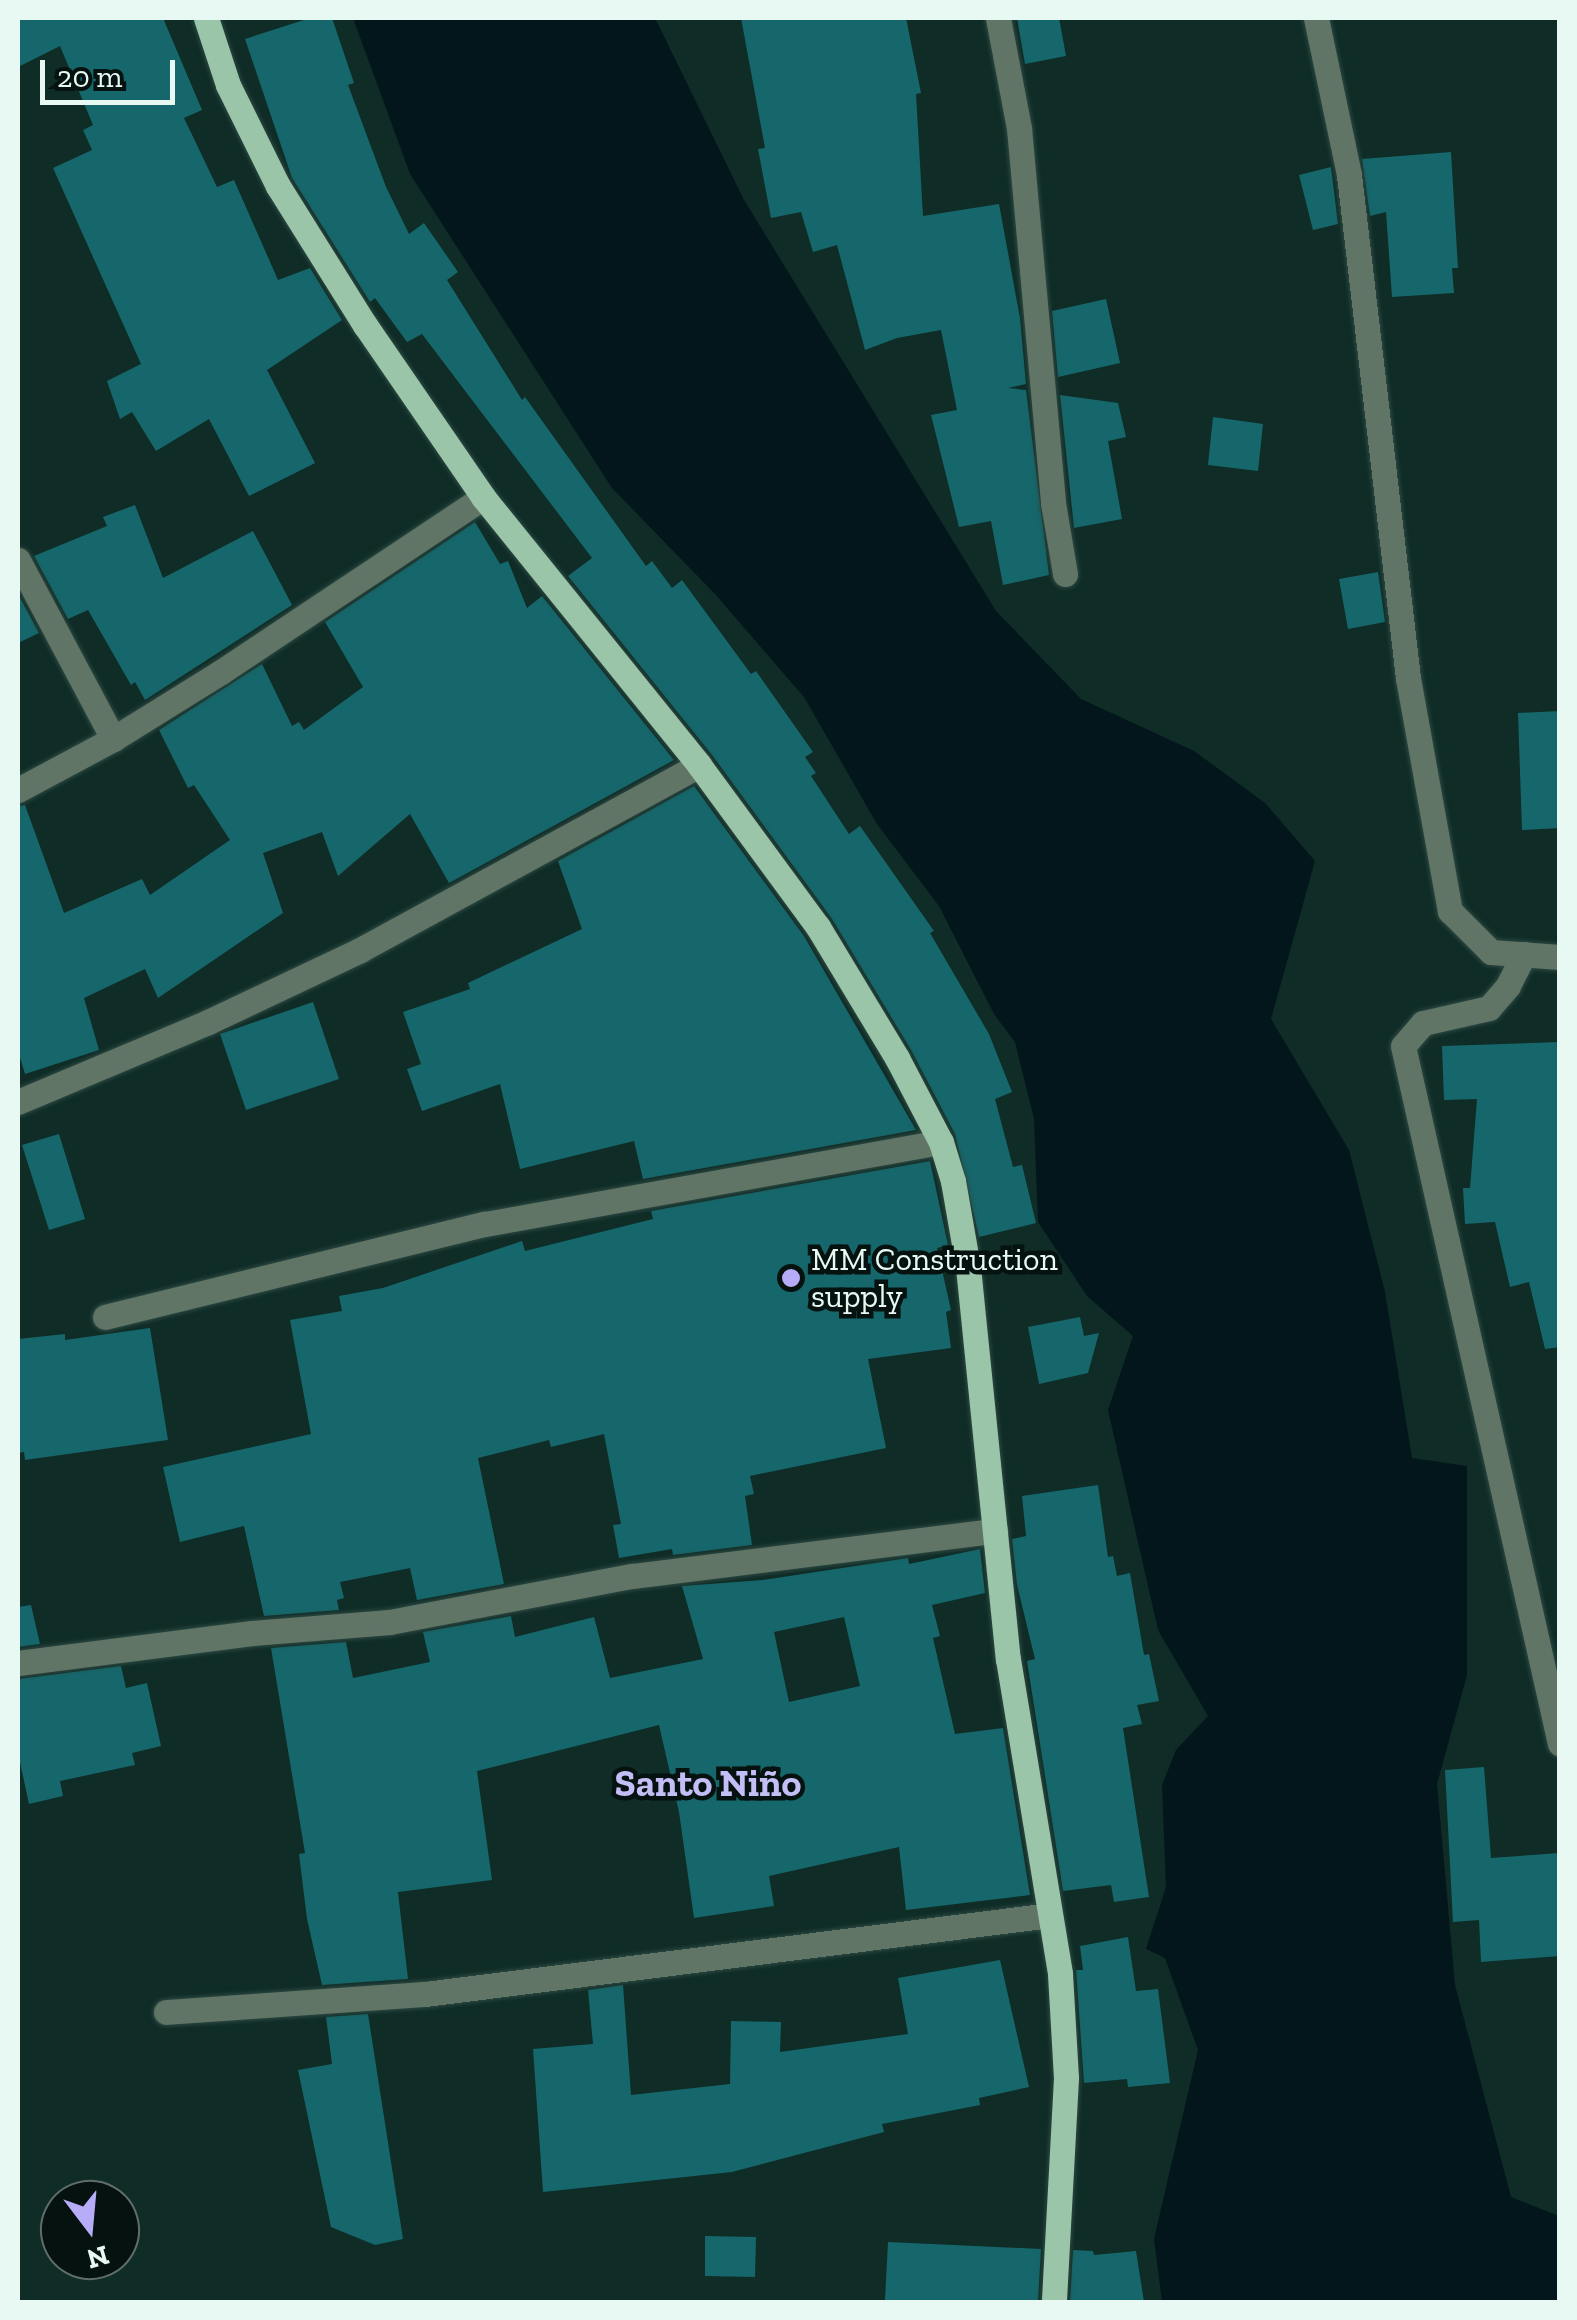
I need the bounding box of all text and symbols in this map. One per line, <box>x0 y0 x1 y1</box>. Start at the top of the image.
scale bar <box>45 40 180 102</box>
text: 20 m <box>57 59 122 95</box>
place label: MM Construction supply <box>811 1241 1058 1316</box>
marker: MM Construction supply <box>780 1267 802 1289</box>
district label: Santo Niño <box>615 1761 801 1807</box>
north arrow <box>40 2180 140 2280</box>
text: N <box>83 2239 113 2276</box>

